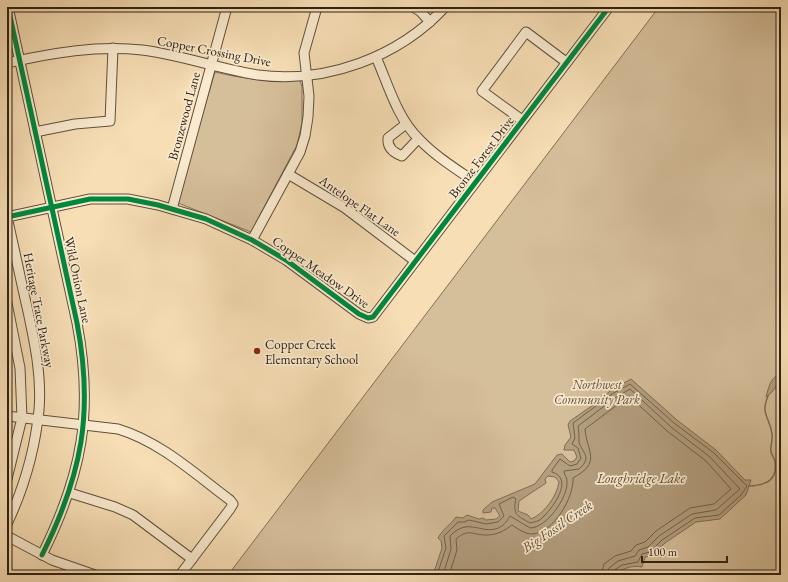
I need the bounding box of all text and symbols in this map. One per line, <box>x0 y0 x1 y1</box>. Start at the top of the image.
street label: Copper Crossing Drive <box>156 32 272 70</box>
street label: Bronzewood Lane <box>164 70 204 162</box>
street label: Bronze Forest Drive <box>445 113 517 201</box>
street label: Antelope Flat Lane <box>315 171 404 240</box>
street label: Copper Meadow Drive <box>269 232 373 312</box>
street label: Wild Onion Lane <box>61 235 95 325</box>
street label: Heritage Trace Parkway <box>19 251 59 369</box>
place label: Copper Creek Elementary School <box>265 336 358 368</box>
marker: Copper Creek Elementary School <box>252 346 262 356</box>
park label: Northwest Community Park <box>554 376 640 408</box>
water label: Loughridge Lake <box>596 469 685 487</box>
water label: Big Fossil Creek <box>517 495 596 557</box>
scale bar <box>642 538 727 564</box>
text: 100 m <box>648 544 678 560</box>

